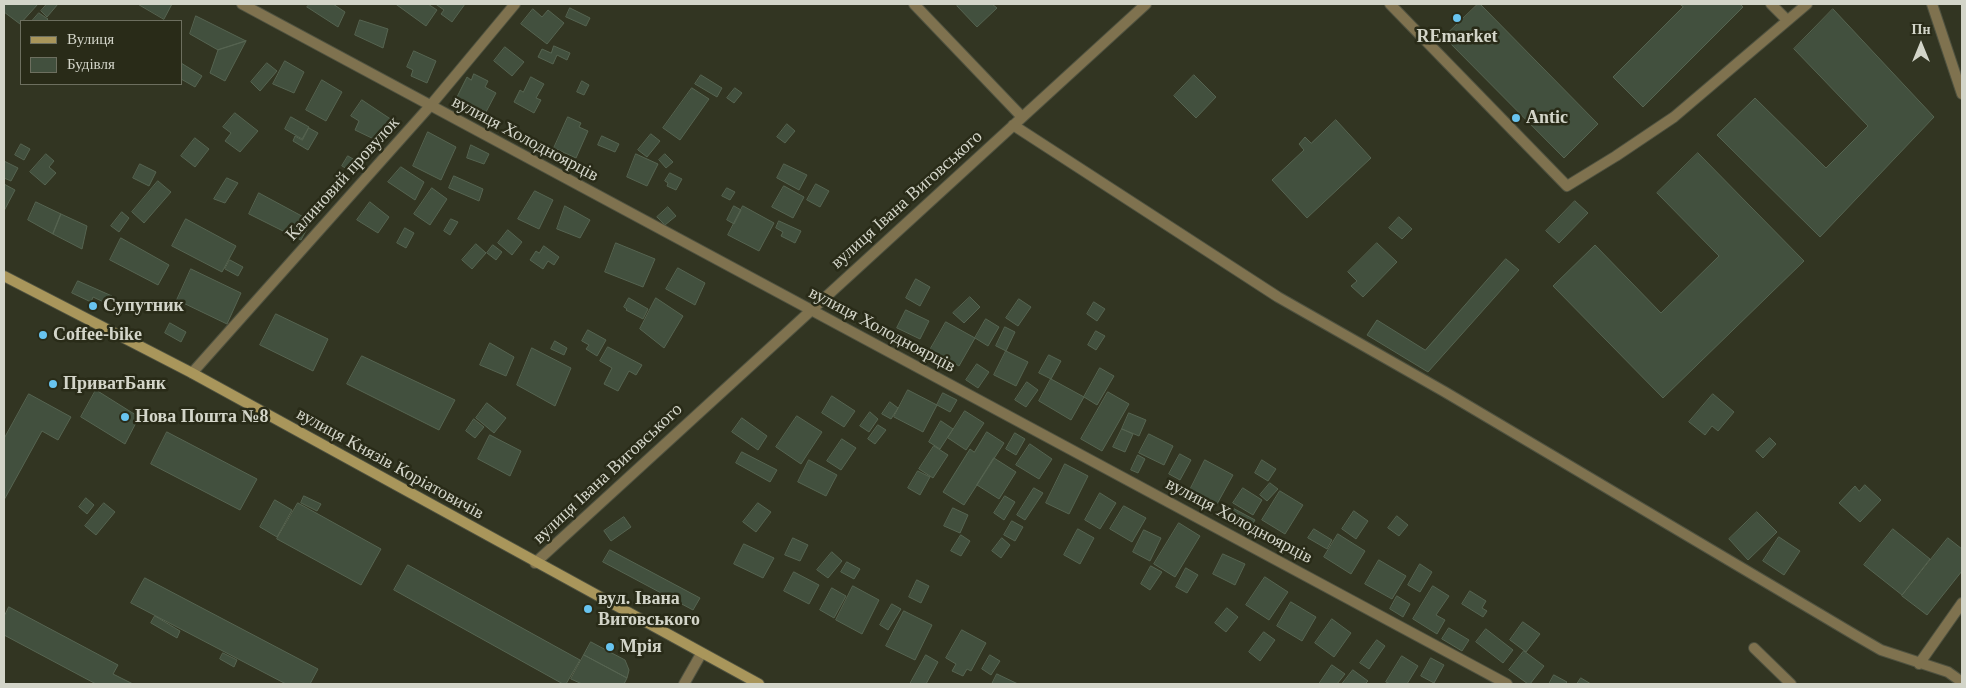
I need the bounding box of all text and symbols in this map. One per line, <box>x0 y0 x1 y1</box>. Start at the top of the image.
marker: REmarket <box>1451 12 1463 24</box>
legend <box>20 20 182 85</box>
north arrow <box>1896 20 1946 70</box>
text: Пн <box>1912 22 1930 37</box>
place label: REmarket <box>1417 26 1497 48</box>
text: Вулиця <box>67 31 114 47</box>
text: Будівля <box>67 56 115 72</box>
street label: вулиця Холодноярців <box>448 91 602 187</box>
place label: Antic <box>1526 107 1568 129</box>
street label: Калиновий провулок <box>281 112 405 246</box>
marker: Antic <box>1510 112 1522 124</box>
street label: вулиця Івана Виговського <box>827 126 987 274</box>
street label: вулиця Холодноярців <box>805 282 959 378</box>
place label: Супутник <box>103 295 184 317</box>
marker: Супутник <box>87 300 99 312</box>
place label: Coffee-bike <box>53 324 142 346</box>
marker: Coffee-bike <box>37 329 49 341</box>
place label: ПриватБанк <box>63 373 166 395</box>
marker: ПриватБанк <box>47 378 59 390</box>
street label: вулиця Івана Виговського <box>529 399 687 549</box>
street label: вулиця Князів Коріатовичів <box>292 403 488 525</box>
place label: Нова Пошта №8 <box>135 406 269 428</box>
marker: Нова Пошта №8 <box>119 411 131 423</box>
street label: вулиця Холодноярців <box>1162 473 1316 569</box>
place label: вул. Івана Виговського <box>598 588 700 630</box>
marker: вул. Івана Виговського <box>582 603 594 615</box>
place label: Мрія <box>620 636 662 658</box>
marker: Мрія <box>604 641 616 653</box>

